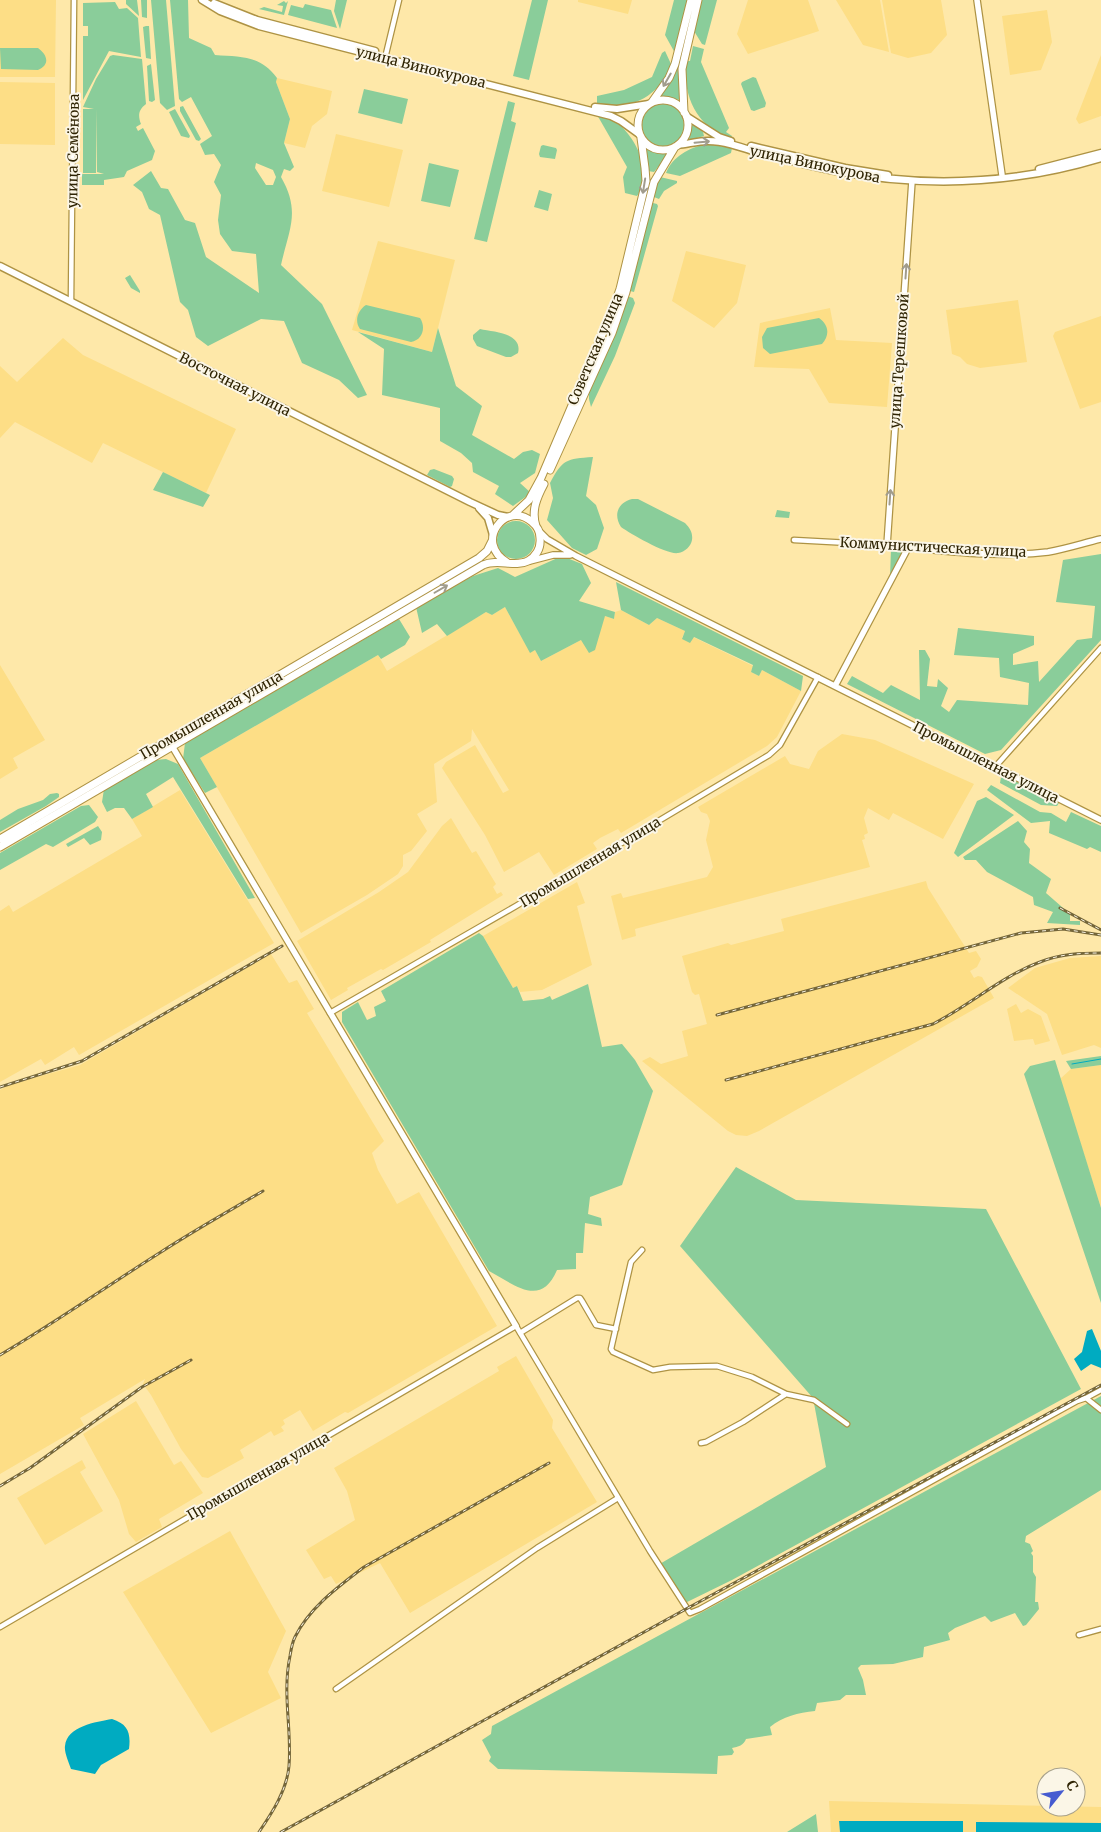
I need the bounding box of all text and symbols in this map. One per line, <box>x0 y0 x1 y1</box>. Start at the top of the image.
street label: улица Винокурова <box>354 42 488 92</box>
one-way arrow <box>662 72 672 87</box>
street label: улица Семёнова <box>63 93 83 208</box>
one-way arrow <box>693 137 709 147</box>
street label: улица Винокурова <box>748 141 882 187</box>
one-way arrow <box>639 177 649 193</box>
one-way arrow <box>901 263 910 279</box>
street label: Советская улица <box>563 290 627 408</box>
street label: улица Терешковой <box>885 293 913 429</box>
street label: Восточная улица <box>176 348 294 420</box>
one-way arrow <box>885 489 895 505</box>
street label: Коммунистическая улица <box>839 533 1027 561</box>
one-way arrow <box>433 584 448 594</box>
street label: Промышленная улица <box>137 667 286 763</box>
street label: Промышленная улица <box>910 717 1062 807</box>
street label: Промышленная улица <box>516 812 664 911</box>
street label: Промышленная улица <box>184 1428 333 1524</box>
north arrow <box>1036 1767 1086 1817</box>
text: С <box>1062 1777 1082 1794</box>

